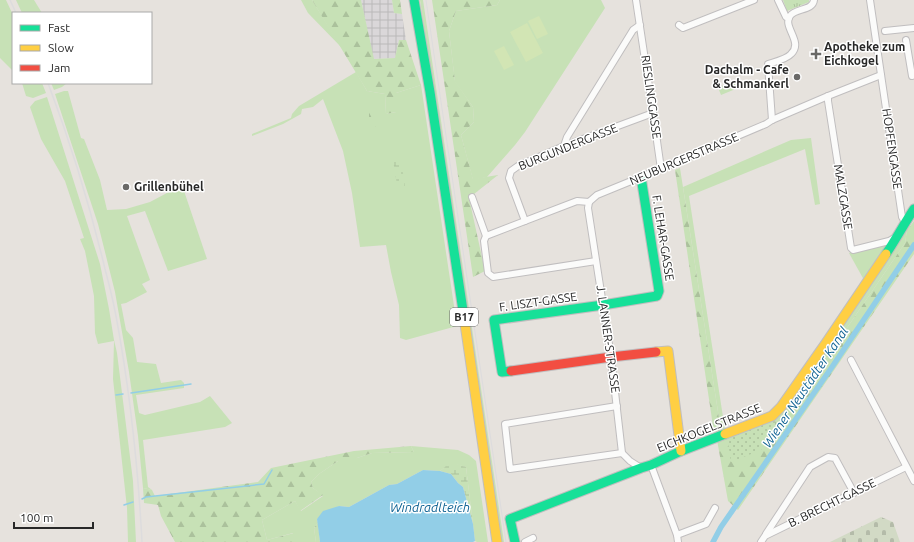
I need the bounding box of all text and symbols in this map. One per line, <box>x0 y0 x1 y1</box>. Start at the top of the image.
legend <box>12 12 152 84</box>
text: Fast <box>48 21 70 34</box>
place label: Apotheke zum Eichkogel <box>824 40 905 67</box>
text: Slow <box>48 41 74 54</box>
marker: Apotheke zum Eichkogel <box>811 49 821 59</box>
street label: RIESLINGGASSE <box>639 54 664 140</box>
text: Jam <box>48 61 70 74</box>
place label: Dachalm - Cafe & Schmankerl <box>705 63 789 90</box>
marker: Dachalm - Cafe & Schmankerl <box>792 72 802 82</box>
street label: HOPFENGASSE <box>880 108 905 191</box>
street label: BURGUNDERGASSE <box>516 121 620 172</box>
street label: NEUBURGERSTRASSE <box>627 130 740 187</box>
street label: MALZGASSE <box>832 163 855 231</box>
place label: Grillenbühel <box>134 180 204 193</box>
marker: Grillenbühel <box>121 182 131 192</box>
street label: F. LEHAR-GASSE <box>650 194 677 282</box>
street label: J. LANNER-STRASSE <box>594 284 623 394</box>
street label: F. LISZT-GASSE <box>498 290 578 313</box>
road number: B17 <box>450 308 478 326</box>
water label: Wiener Neustädter Kanal <box>759 324 851 450</box>
street label: EICHKOGELSTRASSE <box>655 401 763 454</box>
street label: B. BRECHT-GASSE <box>786 476 878 529</box>
water label: Windradlteich <box>390 500 470 514</box>
scale bar <box>14 504 93 530</box>
text: 100 m <box>20 511 53 524</box>

